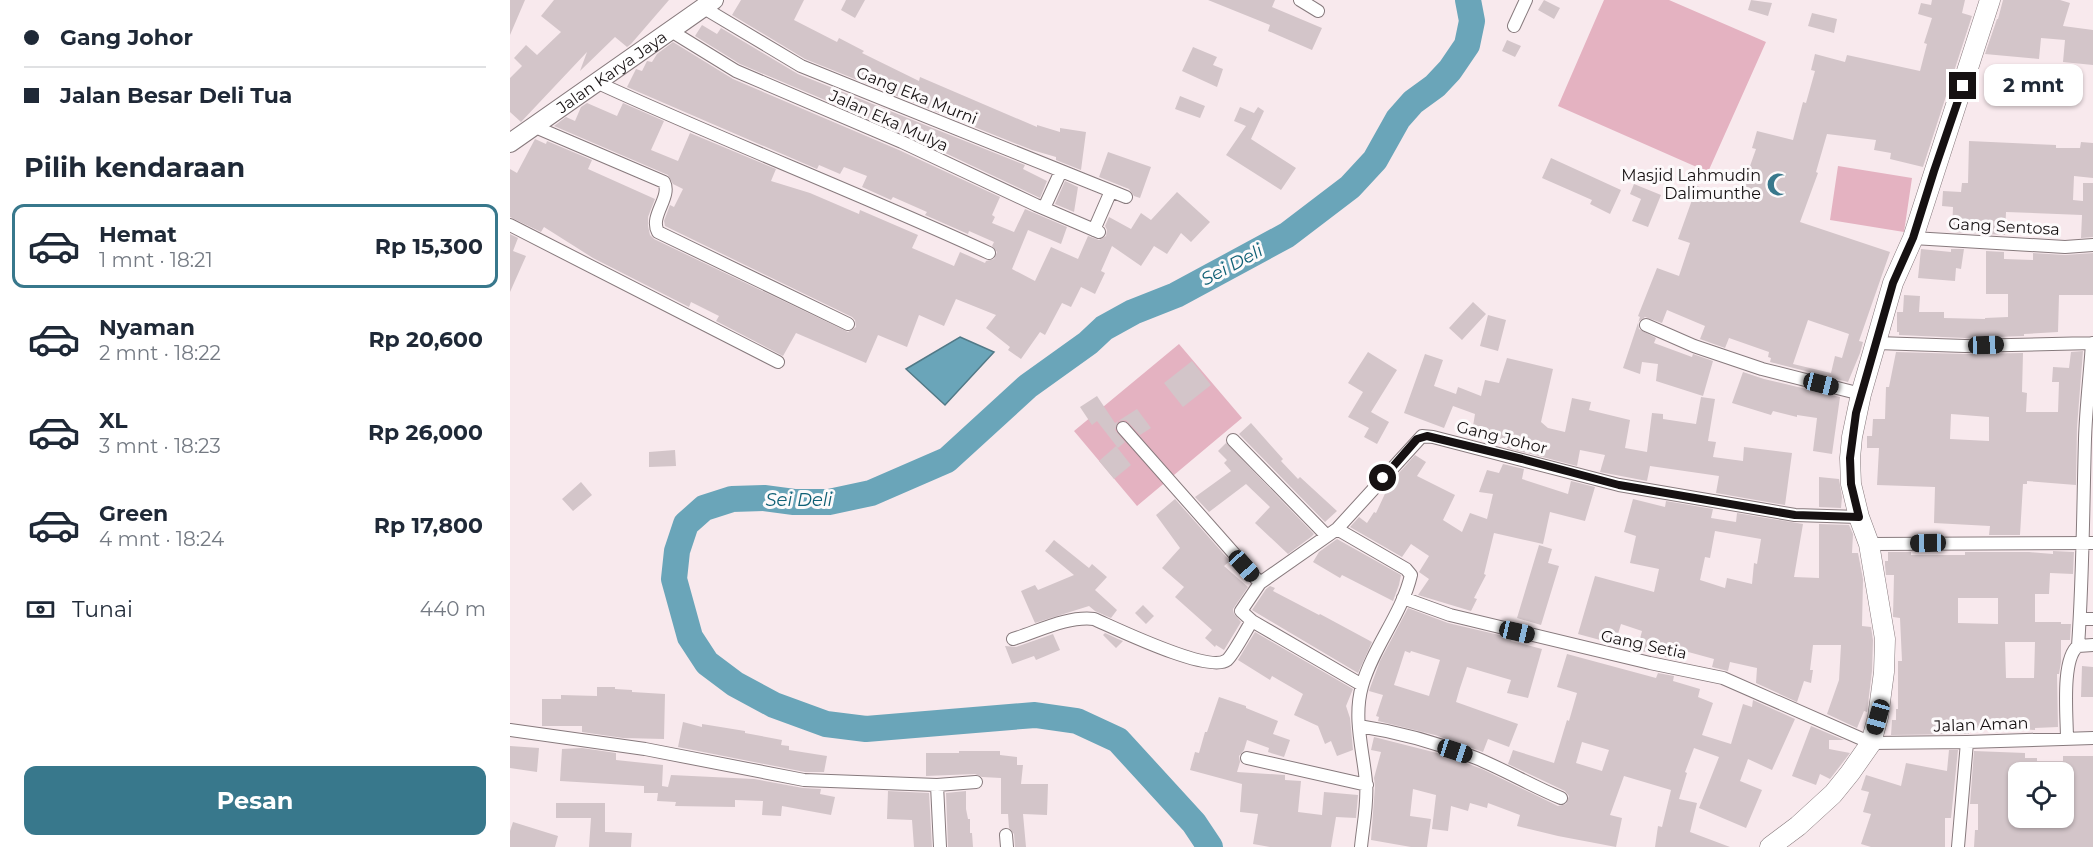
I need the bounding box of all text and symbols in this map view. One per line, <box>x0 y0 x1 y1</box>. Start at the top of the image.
text: Gang Johor <box>60 24 193 51</box>
street label: Jalan Karya Jaya <box>552 27 671 118</box>
street label: Gang Eka Murni <box>853 62 980 128</box>
callout: 2 mnt <box>1984 65 2083 107</box>
route end <box>1949 72 1976 99</box>
text: 2 mnt <box>2003 73 2064 97</box>
text: Jalan Besar Deli Tua <box>60 82 292 109</box>
street label: Jalan Eka Mulya <box>826 85 951 155</box>
text: Pilih kendaraan <box>24 151 245 184</box>
place label: Masjid Lahmudin Dalimunthe <box>1621 166 1761 203</box>
mosque icon: Masjid Lahmudin Dalimunthe <box>1766 171 1792 197</box>
street label: Gang Sentosa <box>1948 214 2060 239</box>
icon: car <box>27 219 81 273</box>
text: Hemat <box>99 221 177 248</box>
text: Rp 15,300 <box>375 233 483 260</box>
water label: Sei Deli <box>1197 240 1267 290</box>
text: 1 mnt · 18:21 <box>99 248 213 272</box>
icon: car <box>27 312 81 366</box>
text: Nyaman <box>99 314 195 341</box>
text: Rp 20,600 <box>368 326 483 353</box>
car <box>1968 335 2004 355</box>
text: 2 mnt · 18:22 <box>99 341 221 365</box>
car <box>1801 371 1841 397</box>
icon: car <box>27 405 81 459</box>
text: XL <box>99 407 128 434</box>
street label: Gang Johor <box>1454 417 1549 458</box>
text: Rp 26,000 <box>368 419 483 446</box>
text: 3 mnt · 18:23 <box>99 434 221 458</box>
route start <box>1369 464 1396 491</box>
water label: Sei Deli <box>766 489 833 511</box>
icon: car <box>27 498 81 552</box>
text: Green <box>99 500 168 527</box>
text: Rp 17,800 <box>374 512 483 539</box>
text: 4 mnt · 18:24 <box>99 527 224 551</box>
car <box>1910 534 1946 552</box>
car <box>1225 547 1263 585</box>
icon: cash <box>24 593 57 626</box>
text: Tunai <box>72 596 133 623</box>
text: 440 m <box>420 597 486 621</box>
car <box>1497 619 1537 645</box>
street label: Gang Setia <box>1599 626 1689 663</box>
car <box>1864 697 1892 737</box>
street label: Jalan Aman <box>1932 713 2029 736</box>
car <box>1435 737 1475 765</box>
map controls <box>2008 762 2074 828</box>
button: locate <box>2008 762 2074 828</box>
button: Pesan <box>24 766 486 835</box>

